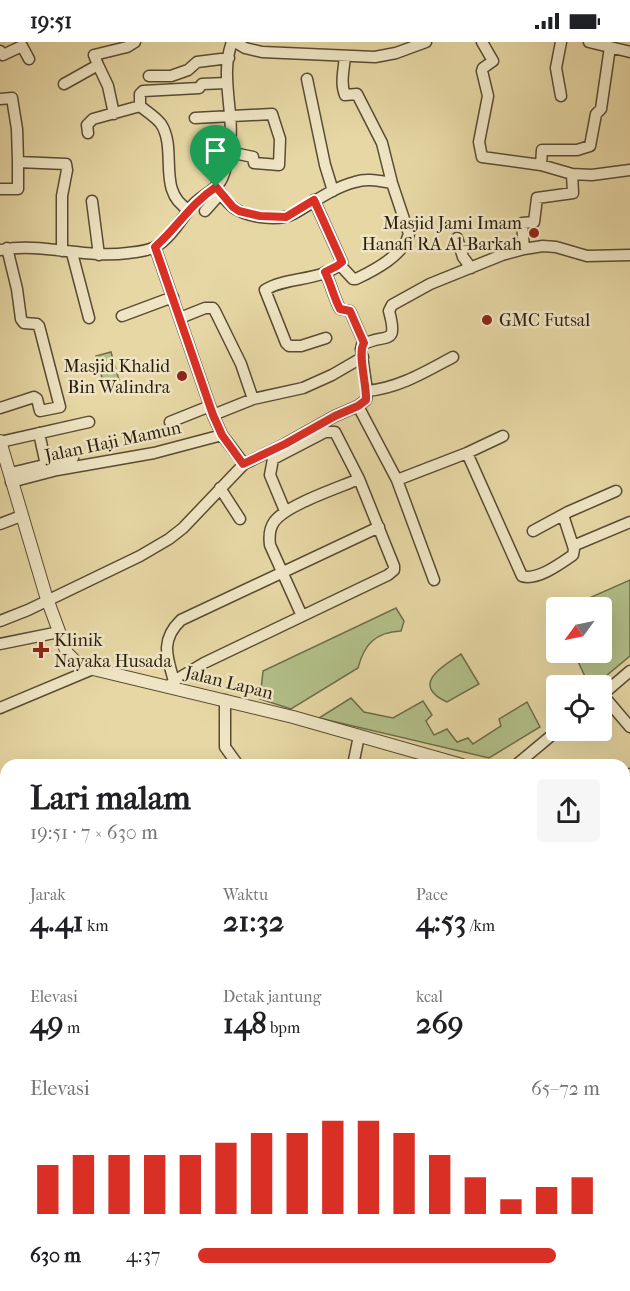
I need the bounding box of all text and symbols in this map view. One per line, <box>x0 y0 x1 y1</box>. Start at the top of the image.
text: 19:51 <box>30 8 72 34</box>
pin <box>190 125 241 187</box>
icon: arrive <box>199 134 232 167</box>
place label: Masjid Jami Imam Hanafi RA Al-Barkah <box>362 213 522 255</box>
marker: Masjid Jami Imam Hanafi RA Al-Barkah <box>527 226 541 240</box>
place label: GMC Futsal <box>499 310 590 331</box>
marker: GMC Futsal <box>480 313 494 327</box>
place label: Masjid Khalid Bin Walindra <box>64 356 171 398</box>
marker: Masjid Khalid Bin Walindra <box>175 369 189 383</box>
street label: Jalan Haji Mamun <box>41 417 184 467</box>
north arrow <box>546 597 612 663</box>
map controls <box>546 597 612 741</box>
place label: Klinik Nayaka Husada <box>54 630 172 672</box>
marker: Klinik Nayaka Husada <box>32 641 50 659</box>
street label: Jalan Lapan <box>181 661 276 704</box>
button: locate <box>546 675 612 741</box>
text: Lari malam <box>30 779 191 818</box>
button: share <box>537 779 600 842</box>
text: 19:51 · 7 × 630 m <box>30 821 158 844</box>
text: Jarak <box>30 885 66 904</box>
text: Waktu <box>223 885 268 904</box>
text: Pace <box>416 885 448 904</box>
text: 4.41 <box>30 904 83 939</box>
text: 21:32 <box>223 904 284 939</box>
text: 4:53 <box>416 904 466 939</box>
text: km <box>83 916 108 935</box>
text: /km <box>466 916 495 935</box>
text: Elevasi <box>30 987 78 1006</box>
text: Detak jantung <box>223 987 321 1006</box>
text: kcal <box>416 987 443 1006</box>
text: 49 <box>30 1006 63 1041</box>
text: 148 <box>223 1006 267 1041</box>
text: 269 <box>416 1006 463 1041</box>
text: m <box>63 1018 80 1037</box>
text: bpm <box>267 1018 300 1037</box>
text: Elevasi <box>30 1077 90 1100</box>
text: 65–72 m <box>531 1077 600 1100</box>
text: 630 m <box>30 1244 81 1267</box>
text: 4:37 <box>126 1244 161 1267</box>

